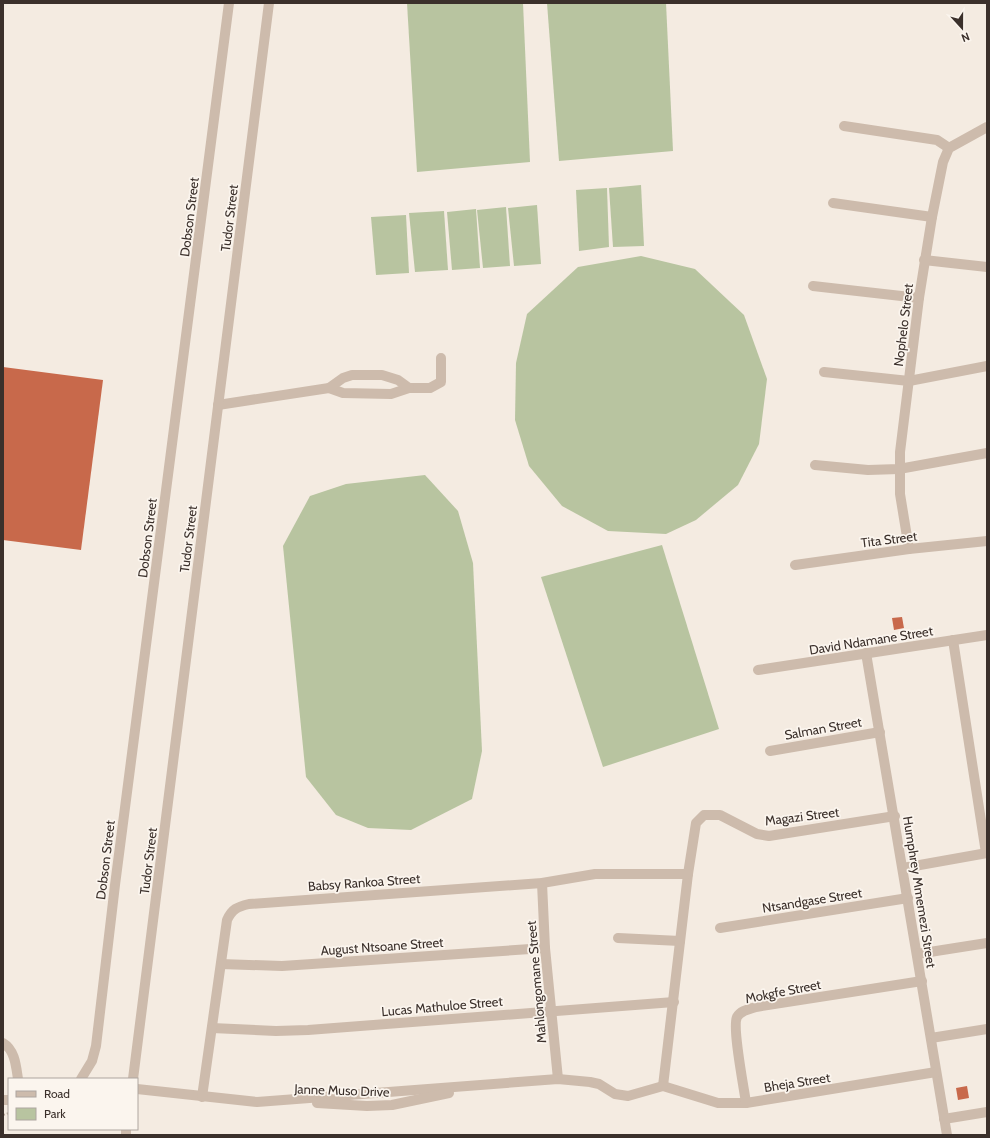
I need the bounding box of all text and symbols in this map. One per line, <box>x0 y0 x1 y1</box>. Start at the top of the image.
north arrow <box>942 8 982 48</box>
text: N <box>959 29 972 45</box>
street label: Dobson Street <box>176 176 202 258</box>
street label: Tudor Street <box>217 183 241 252</box>
street label: Nophelo Street <box>890 282 916 367</box>
street label: Dobson Street <box>134 497 160 579</box>
street label: Tudor Street <box>176 504 200 573</box>
street label: Tita Street <box>860 528 919 550</box>
street label: David Ndamane Street <box>808 622 935 658</box>
street label: Salman Street <box>783 713 863 743</box>
street label: Magazi Street <box>764 803 841 828</box>
street label: Humphrey Mmemezi Street <box>900 815 940 970</box>
street label: Dobson Street <box>92 819 118 901</box>
street label: Tudor Street <box>136 826 160 895</box>
street label: Babsy Rankoa Street <box>307 870 421 894</box>
street label: Ntsandgase Street <box>761 884 864 916</box>
street label: Mahlongomane Street <box>523 920 549 1044</box>
street label: August Ntsoane Street <box>320 934 445 958</box>
street label: Mokgfe Street <box>744 976 823 1006</box>
street label: Lucas Mathuloe Street <box>381 993 504 1019</box>
street label: Bheja Street <box>763 1069 832 1096</box>
legend <box>8 1078 138 1130</box>
street label: Janne Muso Drive <box>293 1080 390 1100</box>
text: Road <box>44 1086 70 1101</box>
text: Park <box>44 1106 66 1121</box>

